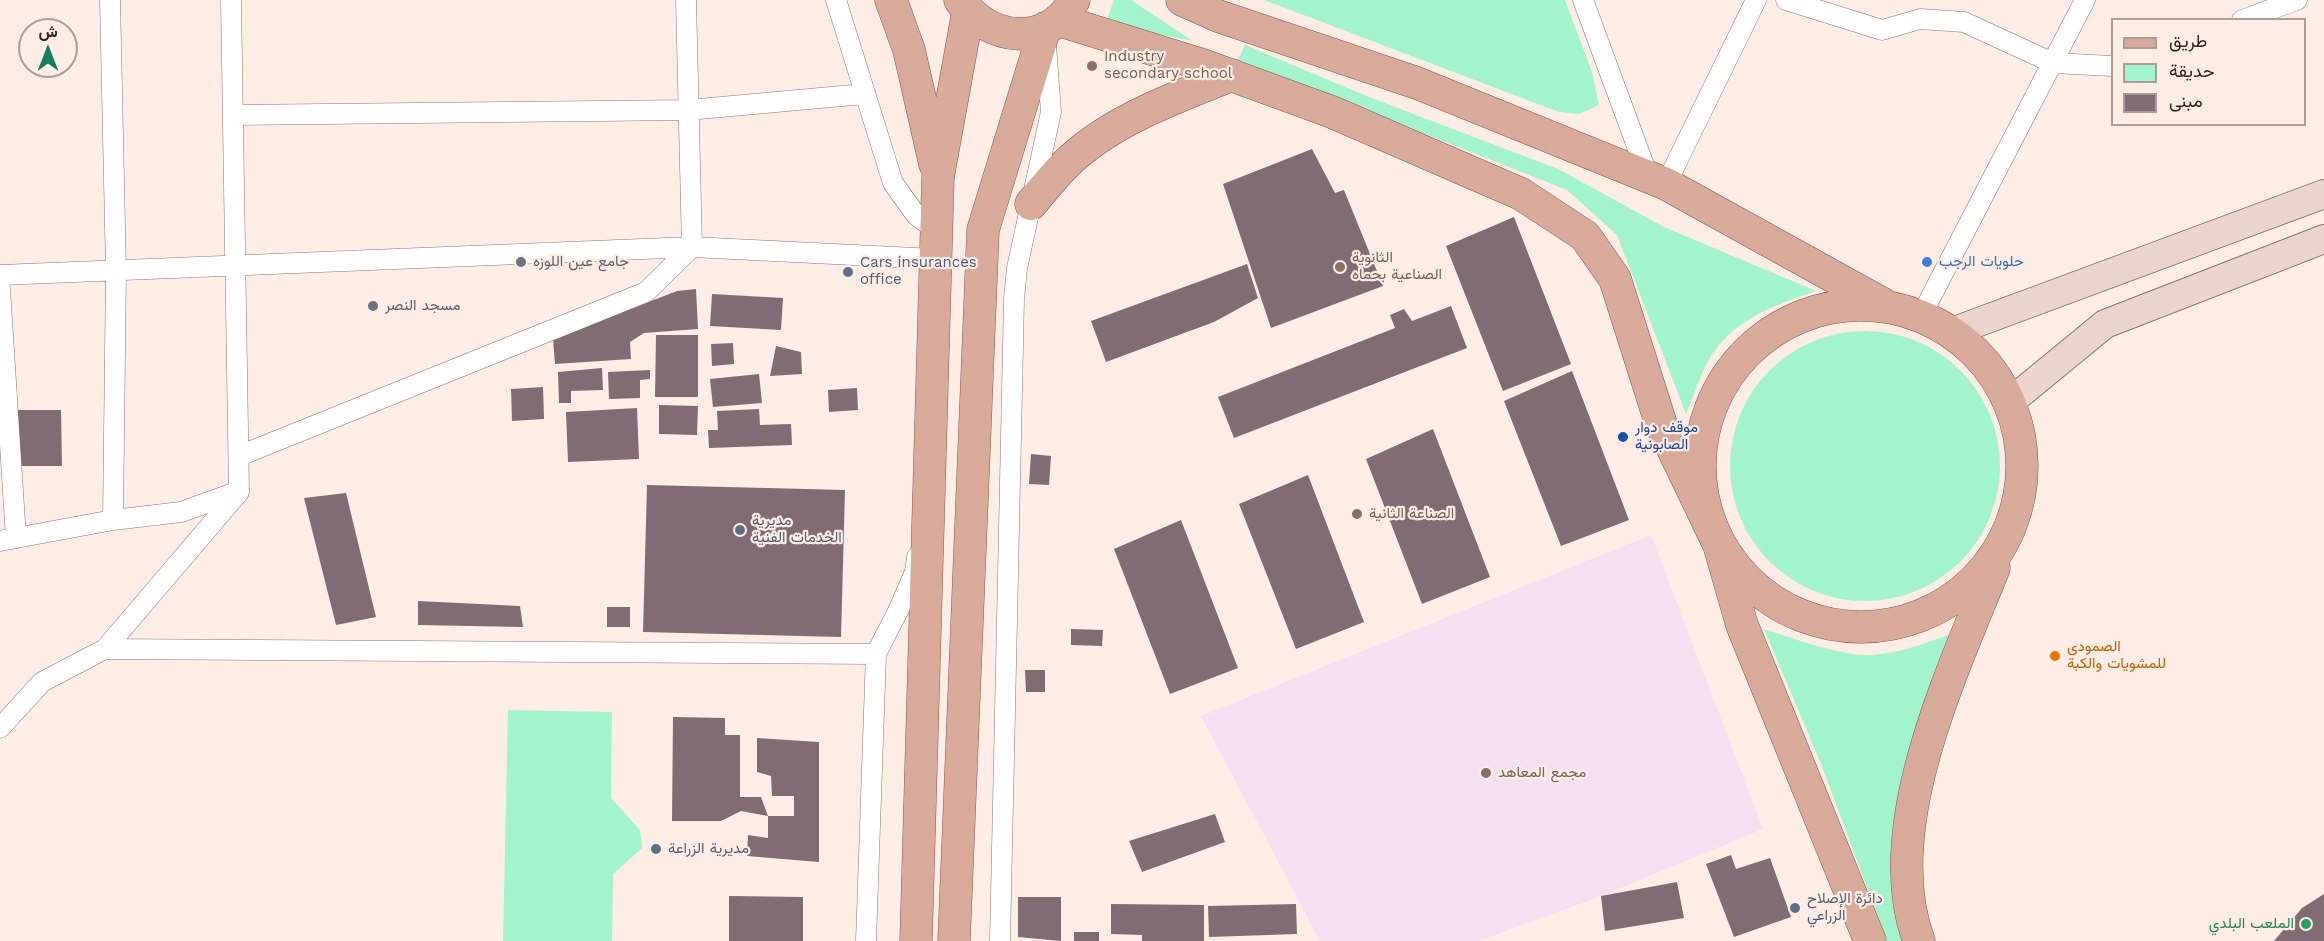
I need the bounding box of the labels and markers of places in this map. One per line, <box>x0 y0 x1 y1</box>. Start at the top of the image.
place label: Industry secondary school <box>1104 48 1232 83</box>
marker: Industry secondary school <box>1085 59 1099 73</box>
place label: الثانوية الصناعية بحماه <box>1352 249 1442 284</box>
place label: جامع عين اللوزه <box>533 253 629 271</box>
place label: حلويات الرجب <box>1939 253 2024 271</box>
place label: Cars insurances office <box>860 254 977 289</box>
marker: جامع عين اللوزه <box>514 255 528 269</box>
marker: حلويات الرجب <box>1920 255 1934 269</box>
marker: الثانوية الصناعية بحماه <box>1333 260 1347 274</box>
marker: Cars insurances office <box>841 265 855 279</box>
place label: مسجد النصر <box>385 297 461 315</box>
marker: مسجد النصر <box>366 299 380 313</box>
place label: موقف دوار الصابونية <box>1635 419 1698 454</box>
marker: موقف دوار الصابونية <box>1616 430 1630 444</box>
place label: الصناعة الثانية <box>1369 505 1454 523</box>
marker: الصناعة الثانية <box>1350 507 1364 521</box>
place label: مديرية الخدمات الفنية <box>752 512 842 547</box>
marker: مديرية الخدمات الفنية <box>733 523 747 537</box>
place label: الصمودي للمشويات والكبة <box>2067 638 2166 673</box>
marker: الصمودي للمشويات والكبة <box>2048 649 2062 663</box>
place label: مجمع المعاهد <box>1498 764 1586 782</box>
marker: مجمع المعاهد <box>1479 766 1493 780</box>
place label: مديرية الزراعة <box>668 840 749 858</box>
marker: مديرية الزراعة <box>649 842 663 856</box>
place label: دائرة الإصلاح الزراعي <box>1807 890 1883 925</box>
marker: دائرة الإصلاح الزراعي <box>1788 901 1802 915</box>
place label: الملعب البلدي <box>2209 915 2294 933</box>
marker: الملعب البلدي <box>2299 917 2313 931</box>

